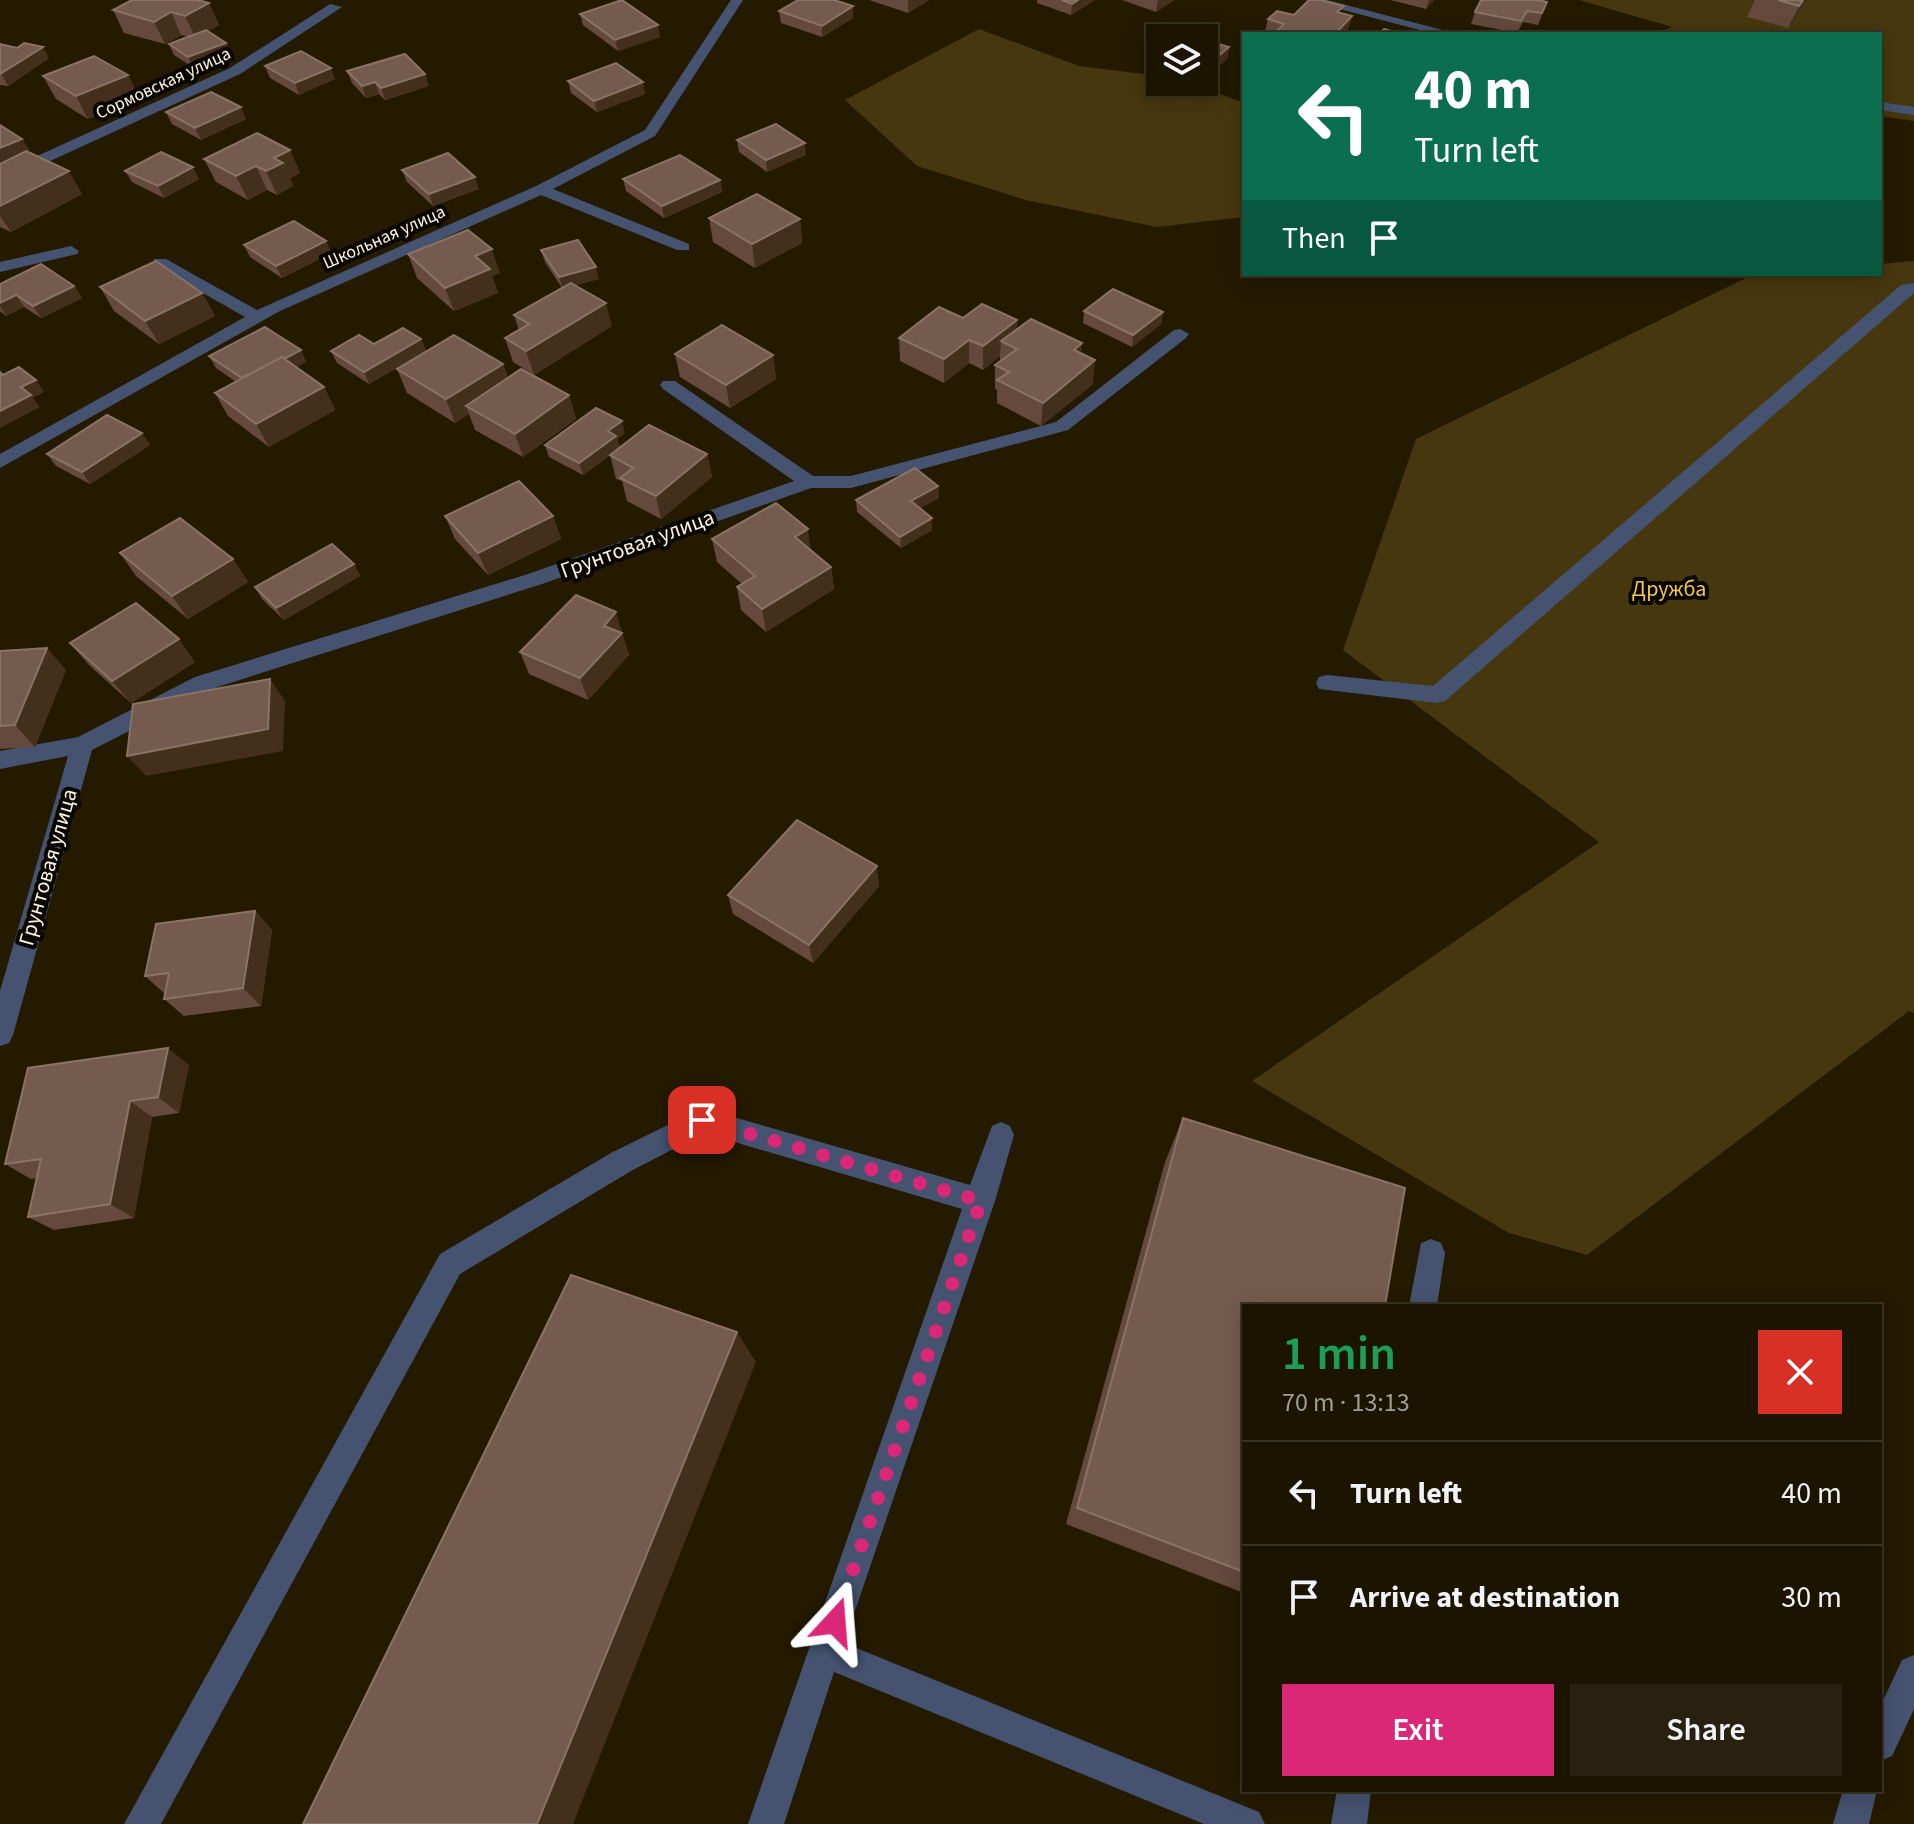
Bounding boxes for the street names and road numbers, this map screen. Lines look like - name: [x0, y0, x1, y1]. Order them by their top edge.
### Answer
- street label: Сормовская улица: [92, 41, 235, 126]
- street label: Школьная улица: [319, 199, 449, 276]
- street label: Грунтовая улица: [556, 501, 719, 587]
- street label: Грунтовая улица: [10, 785, 86, 949]

